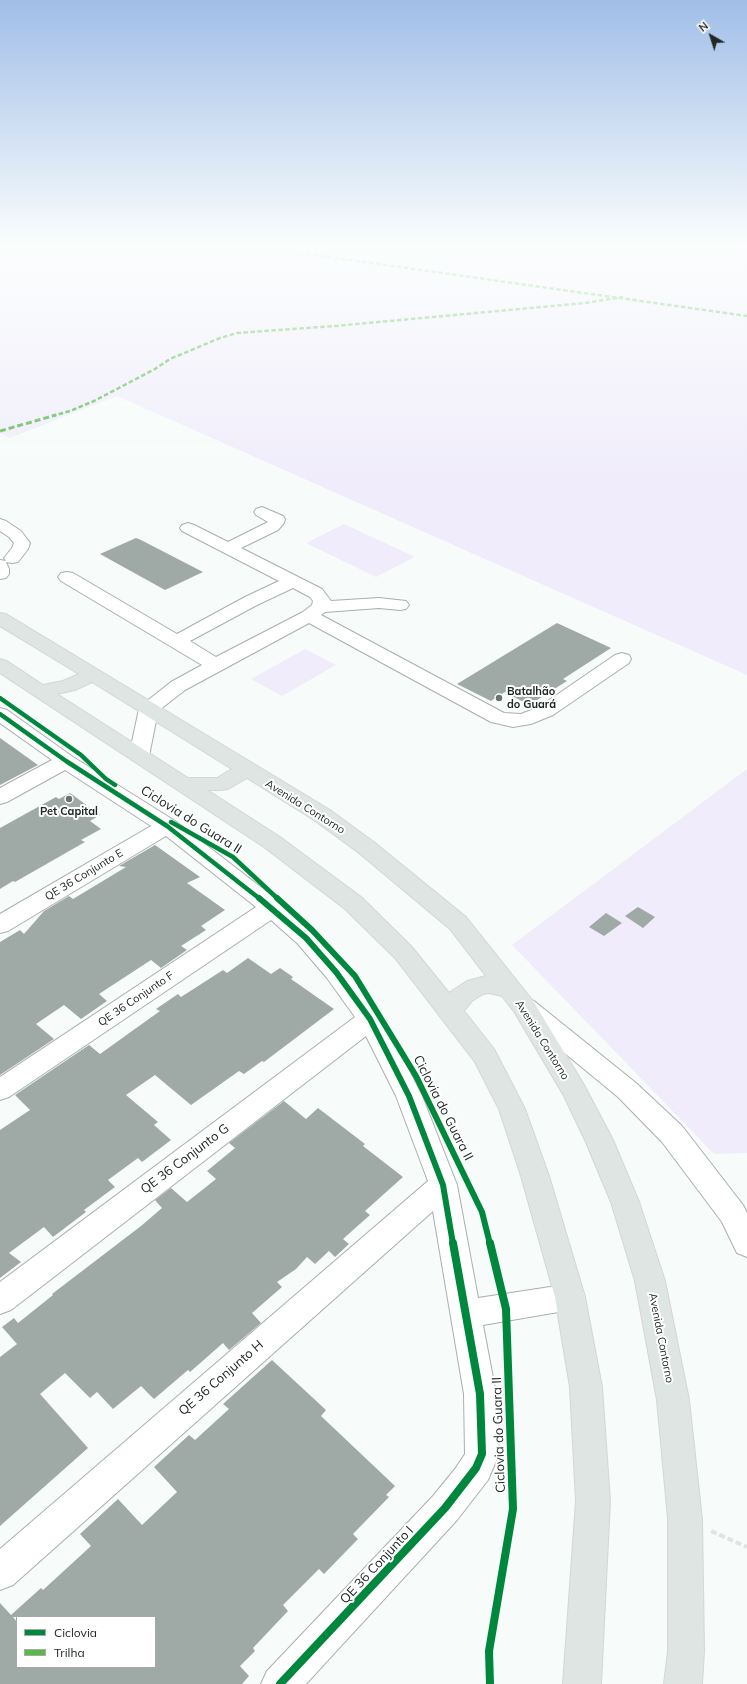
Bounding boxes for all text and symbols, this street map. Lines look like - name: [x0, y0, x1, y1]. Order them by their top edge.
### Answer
- north arrow: [691, 16, 731, 56]
- text: N: [696, 19, 711, 35]
- place label: Batalhão do Guará: [507, 685, 556, 711]
- marker: Batalhão do Guará: [494, 693, 504, 703]
- street label: Avenida Contorno: [263, 777, 347, 837]
- street label: Ciclovia do Guara II: [138, 783, 244, 857]
- marker: Pet Capital: [64, 794, 74, 804]
- place label: Pet Capital: [40, 805, 98, 819]
- street label: QE 36 Conjunto E: [43, 847, 125, 903]
- street label: QE 36 Conjunto F: [96, 969, 176, 1029]
- street label: Avenida Contorno: [512, 998, 572, 1082]
- street label: Ciclovia do Guara II: [410, 1053, 476, 1163]
- street label: QE 36 Conjunto G: [138, 1121, 232, 1197]
- street label: Avenida Contorno: [646, 1292, 676, 1384]
- street label: QE 36 Conjunto H: [175, 1337, 267, 1419]
- street label: Ciclovia do Guara II: [489, 1377, 509, 1493]
- street label: QE 36 Conjunto I: [337, 1523, 417, 1607]
- legend: [16, 1616, 156, 1668]
- text: Ciclovia: [54, 1625, 97, 1640]
- text: Trilha: [54, 1645, 85, 1660]

